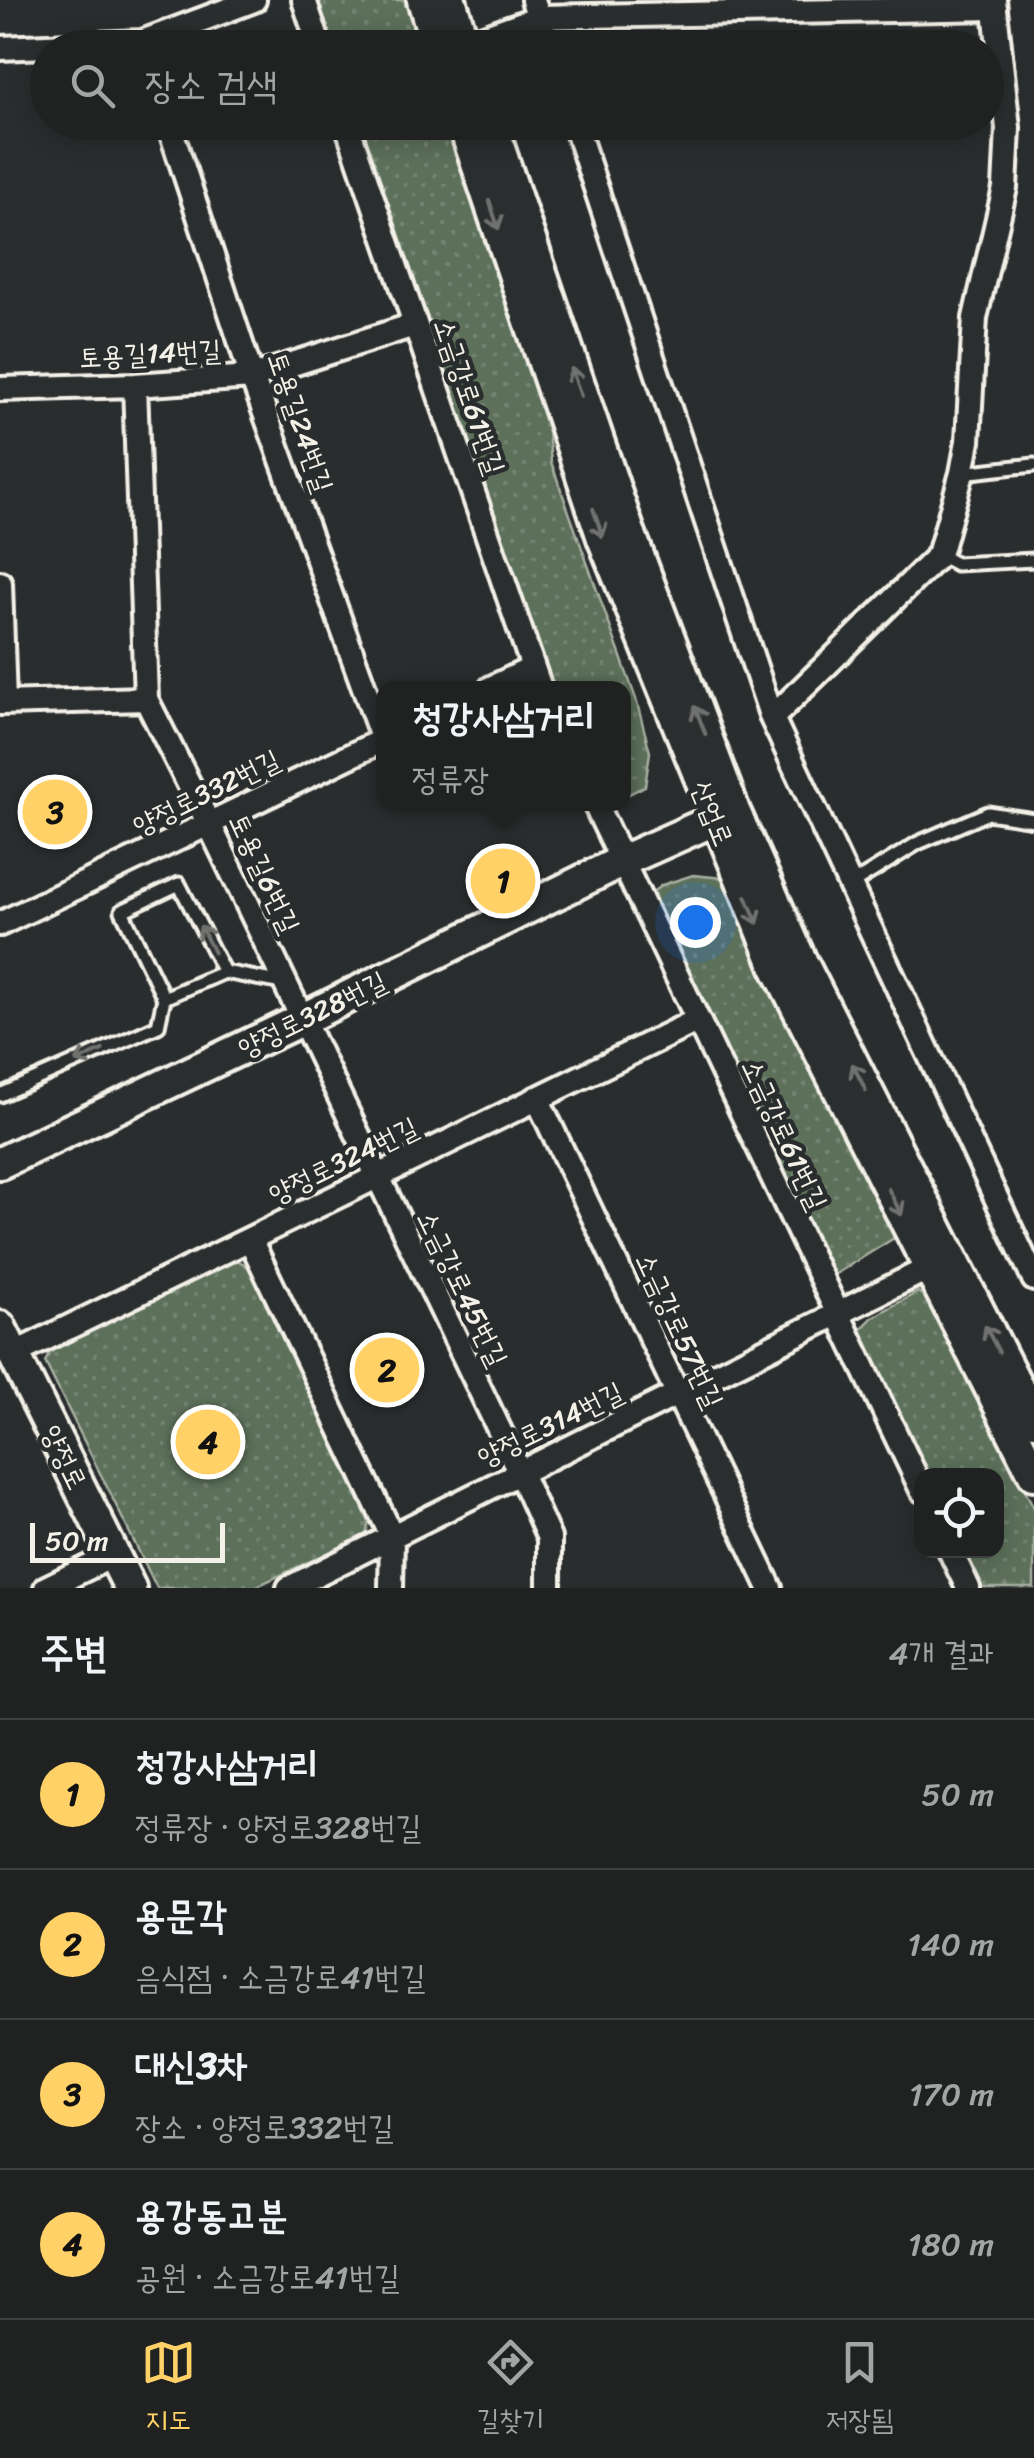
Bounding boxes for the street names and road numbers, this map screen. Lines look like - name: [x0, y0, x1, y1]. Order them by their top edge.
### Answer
- street label: 소금강로61번길: [420, 311, 519, 481]
- street label: 토용길14번길: [78, 325, 222, 382]
- street label: 토용길24번길: [254, 345, 348, 499]
- street label: 양정로332번길: [124, 735, 289, 849]
- street label: 산업로: [677, 773, 748, 854]
- street label: 토용길6번길: [215, 805, 314, 942]
- street label: 양정로328번길: [229, 957, 395, 1072]
- street label: 소금강로61번길: [728, 1050, 841, 1218]
- street label: 양정로324번길: [260, 1103, 427, 1218]
- street label: 소금강로45번길: [403, 1201, 522, 1375]
- street label: 소금강로57번길: [622, 1244, 737, 1417]
- street label: 양정로314번길: [469, 1368, 632, 1481]
- street label: 양정로: [28, 1416, 101, 1498]

